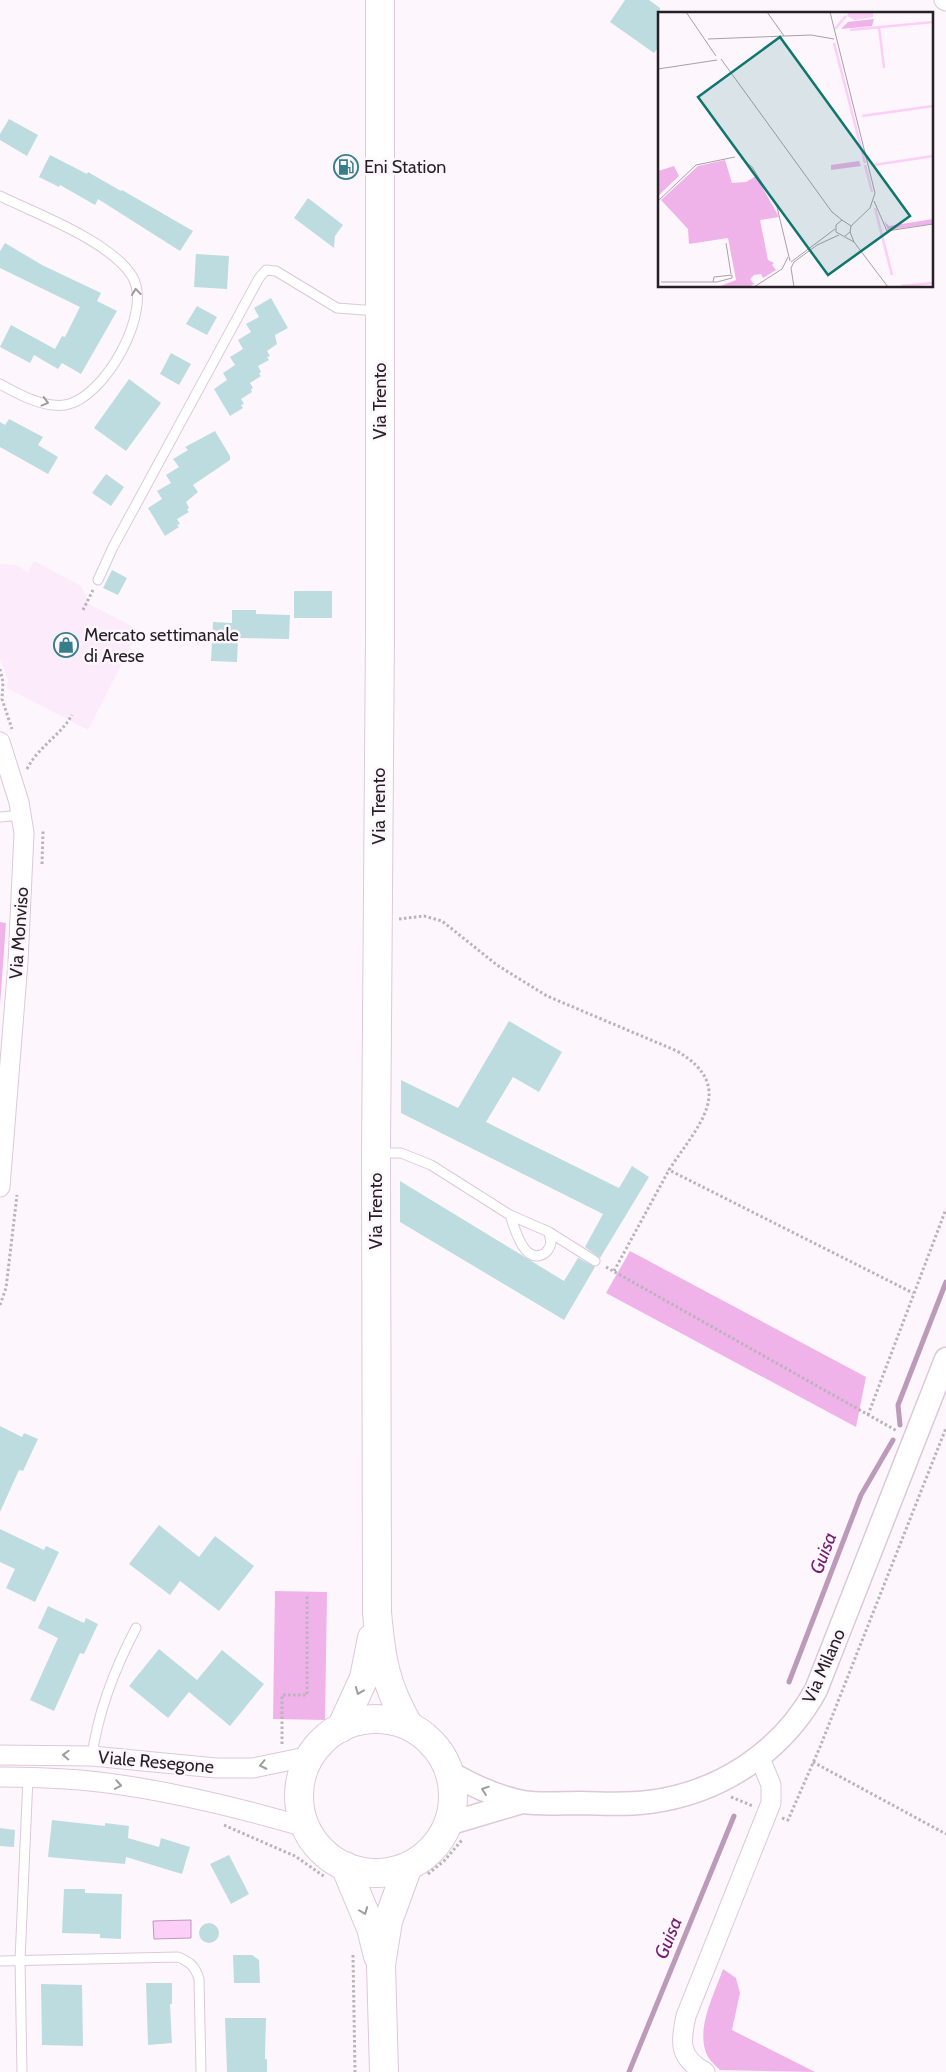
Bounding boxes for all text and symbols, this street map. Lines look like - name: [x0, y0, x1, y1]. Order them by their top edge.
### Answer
- inset map: [658, 12, 934, 288]
- fuel station icon: Eni Station: [333, 154, 359, 180]
- place label: Eni Station: [364, 156, 446, 178]
- one-way arrow: [131, 287, 142, 295]
- street label: Via Trento: [369, 363, 391, 439]
- one-way arrow: [41, 396, 50, 407]
- place label: Mercato settimanale di Arese: [84, 624, 239, 667]
- shop icon: Mercato settimanale di Arese: [53, 632, 79, 658]
- street label: Via Trento: [368, 768, 390, 844]
- street label: Via Monviso: [5, 886, 33, 980]
- street label: Via Trento: [365, 1173, 387, 1249]
- water label: Guisa: [805, 1529, 841, 1577]
- street label: Via Milano: [798, 1625, 850, 1707]
- one-way arrow: [355, 1686, 365, 1695]
- street label: Viale Resegone: [97, 1746, 215, 1778]
- one-way arrow: [62, 1750, 70, 1761]
- one-way arrow: [259, 1760, 268, 1770]
- one-way arrow: [114, 1780, 123, 1790]
- one-way arrow: [481, 1786, 490, 1796]
- one-way arrow: [358, 1906, 368, 1915]
- water label: Guisa: [649, 1914, 687, 1962]

